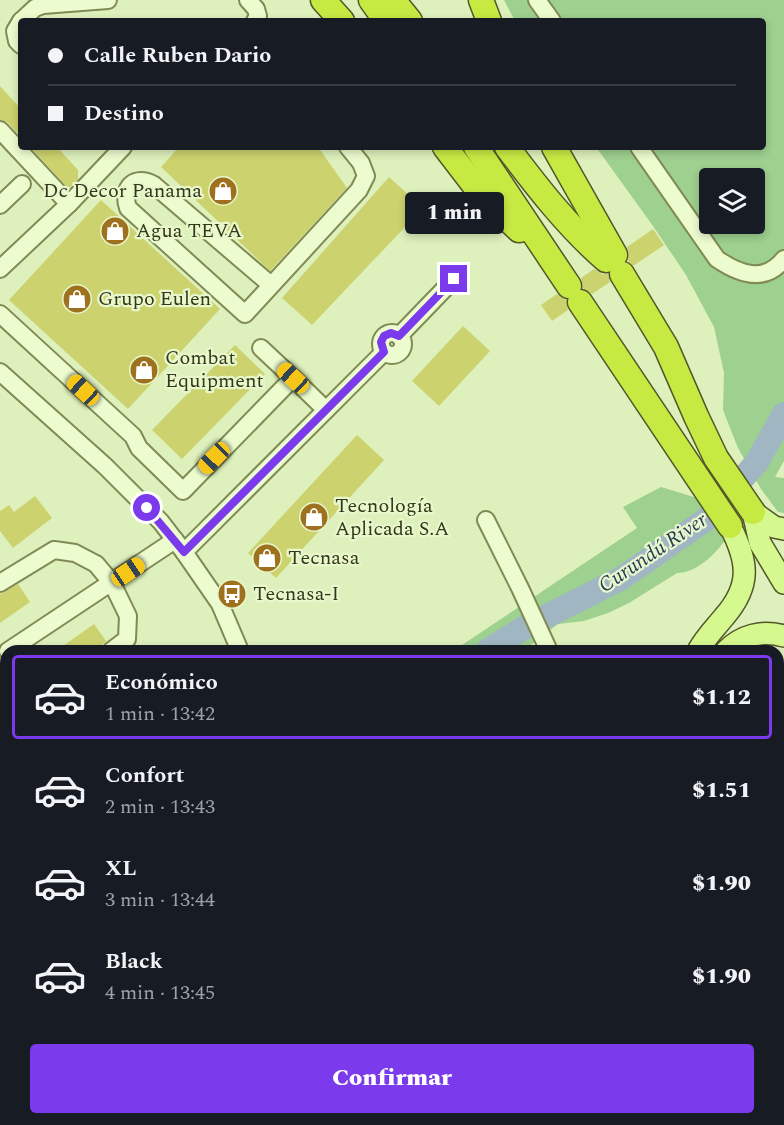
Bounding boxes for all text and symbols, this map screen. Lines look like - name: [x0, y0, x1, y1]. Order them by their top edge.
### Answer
- text: Calle Ruben Dario: [84, 39, 271, 72]
- text: Destino: [84, 97, 164, 130]
- map controls: [699, 168, 765, 234]
- button: layers: [699, 168, 765, 234]
- shop icon: Dc Decor Panama: [207, 175, 239, 207]
- place label: Dc Decor Panama: [43, 176, 202, 206]
- callout: 1 min: [404, 192, 504, 234]
- text: 1 min: [427, 198, 482, 228]
- shop icon: Agua TEVA: [99, 215, 131, 247]
- place label: Agua TEVA: [136, 216, 242, 246]
- route end: [440, 265, 467, 292]
- shop icon: Grupo Eulen: [61, 283, 93, 315]
- place label: Grupo Eulen: [98, 284, 211, 314]
- place label: Combat Equipment: [165, 343, 264, 396]
- shop icon: Combat Equipment: [128, 354, 160, 386]
- car: [274, 359, 312, 397]
- car: [64, 371, 102, 409]
- car: [195, 439, 233, 477]
- place label: Tecnología Aplicada S.A: [335, 491, 449, 544]
- route start: [133, 494, 160, 521]
- shop icon: Tecnología Aplicada S.A: [298, 501, 330, 533]
- water label: Curundú River: [592, 504, 715, 601]
- shop icon: Tecnasa: [251, 542, 283, 574]
- place label: Tecnasa: [288, 543, 360, 573]
- car: [108, 554, 148, 590]
- bus stop icon: Tecnasa-I: [216, 578, 248, 610]
- place label: Tecnasa-I: [253, 579, 339, 609]
- text: Económico: [105, 666, 218, 699]
- icon: car: [33, 670, 87, 724]
- text: $1.12: [692, 681, 751, 714]
- text: 1 min · 13:42: [105, 699, 215, 729]
- text: Confort: [105, 759, 184, 792]
- icon: car: [33, 763, 87, 817]
- text: $1.51: [692, 774, 751, 807]
- text: 2 min · 13:43: [105, 792, 215, 822]
- text: XL: [105, 852, 136, 885]
- icon: car: [33, 856, 87, 910]
- text: $1.90: [692, 867, 751, 900]
- text: 3 min · 13:44: [105, 885, 215, 915]
- text: Black: [105, 945, 163, 978]
- icon: car: [33, 949, 87, 1003]
- text: $1.90: [692, 960, 751, 993]
- text: 4 min · 13:45: [105, 978, 215, 1008]
- button: Confirmar: [30, 1044, 754, 1113]

